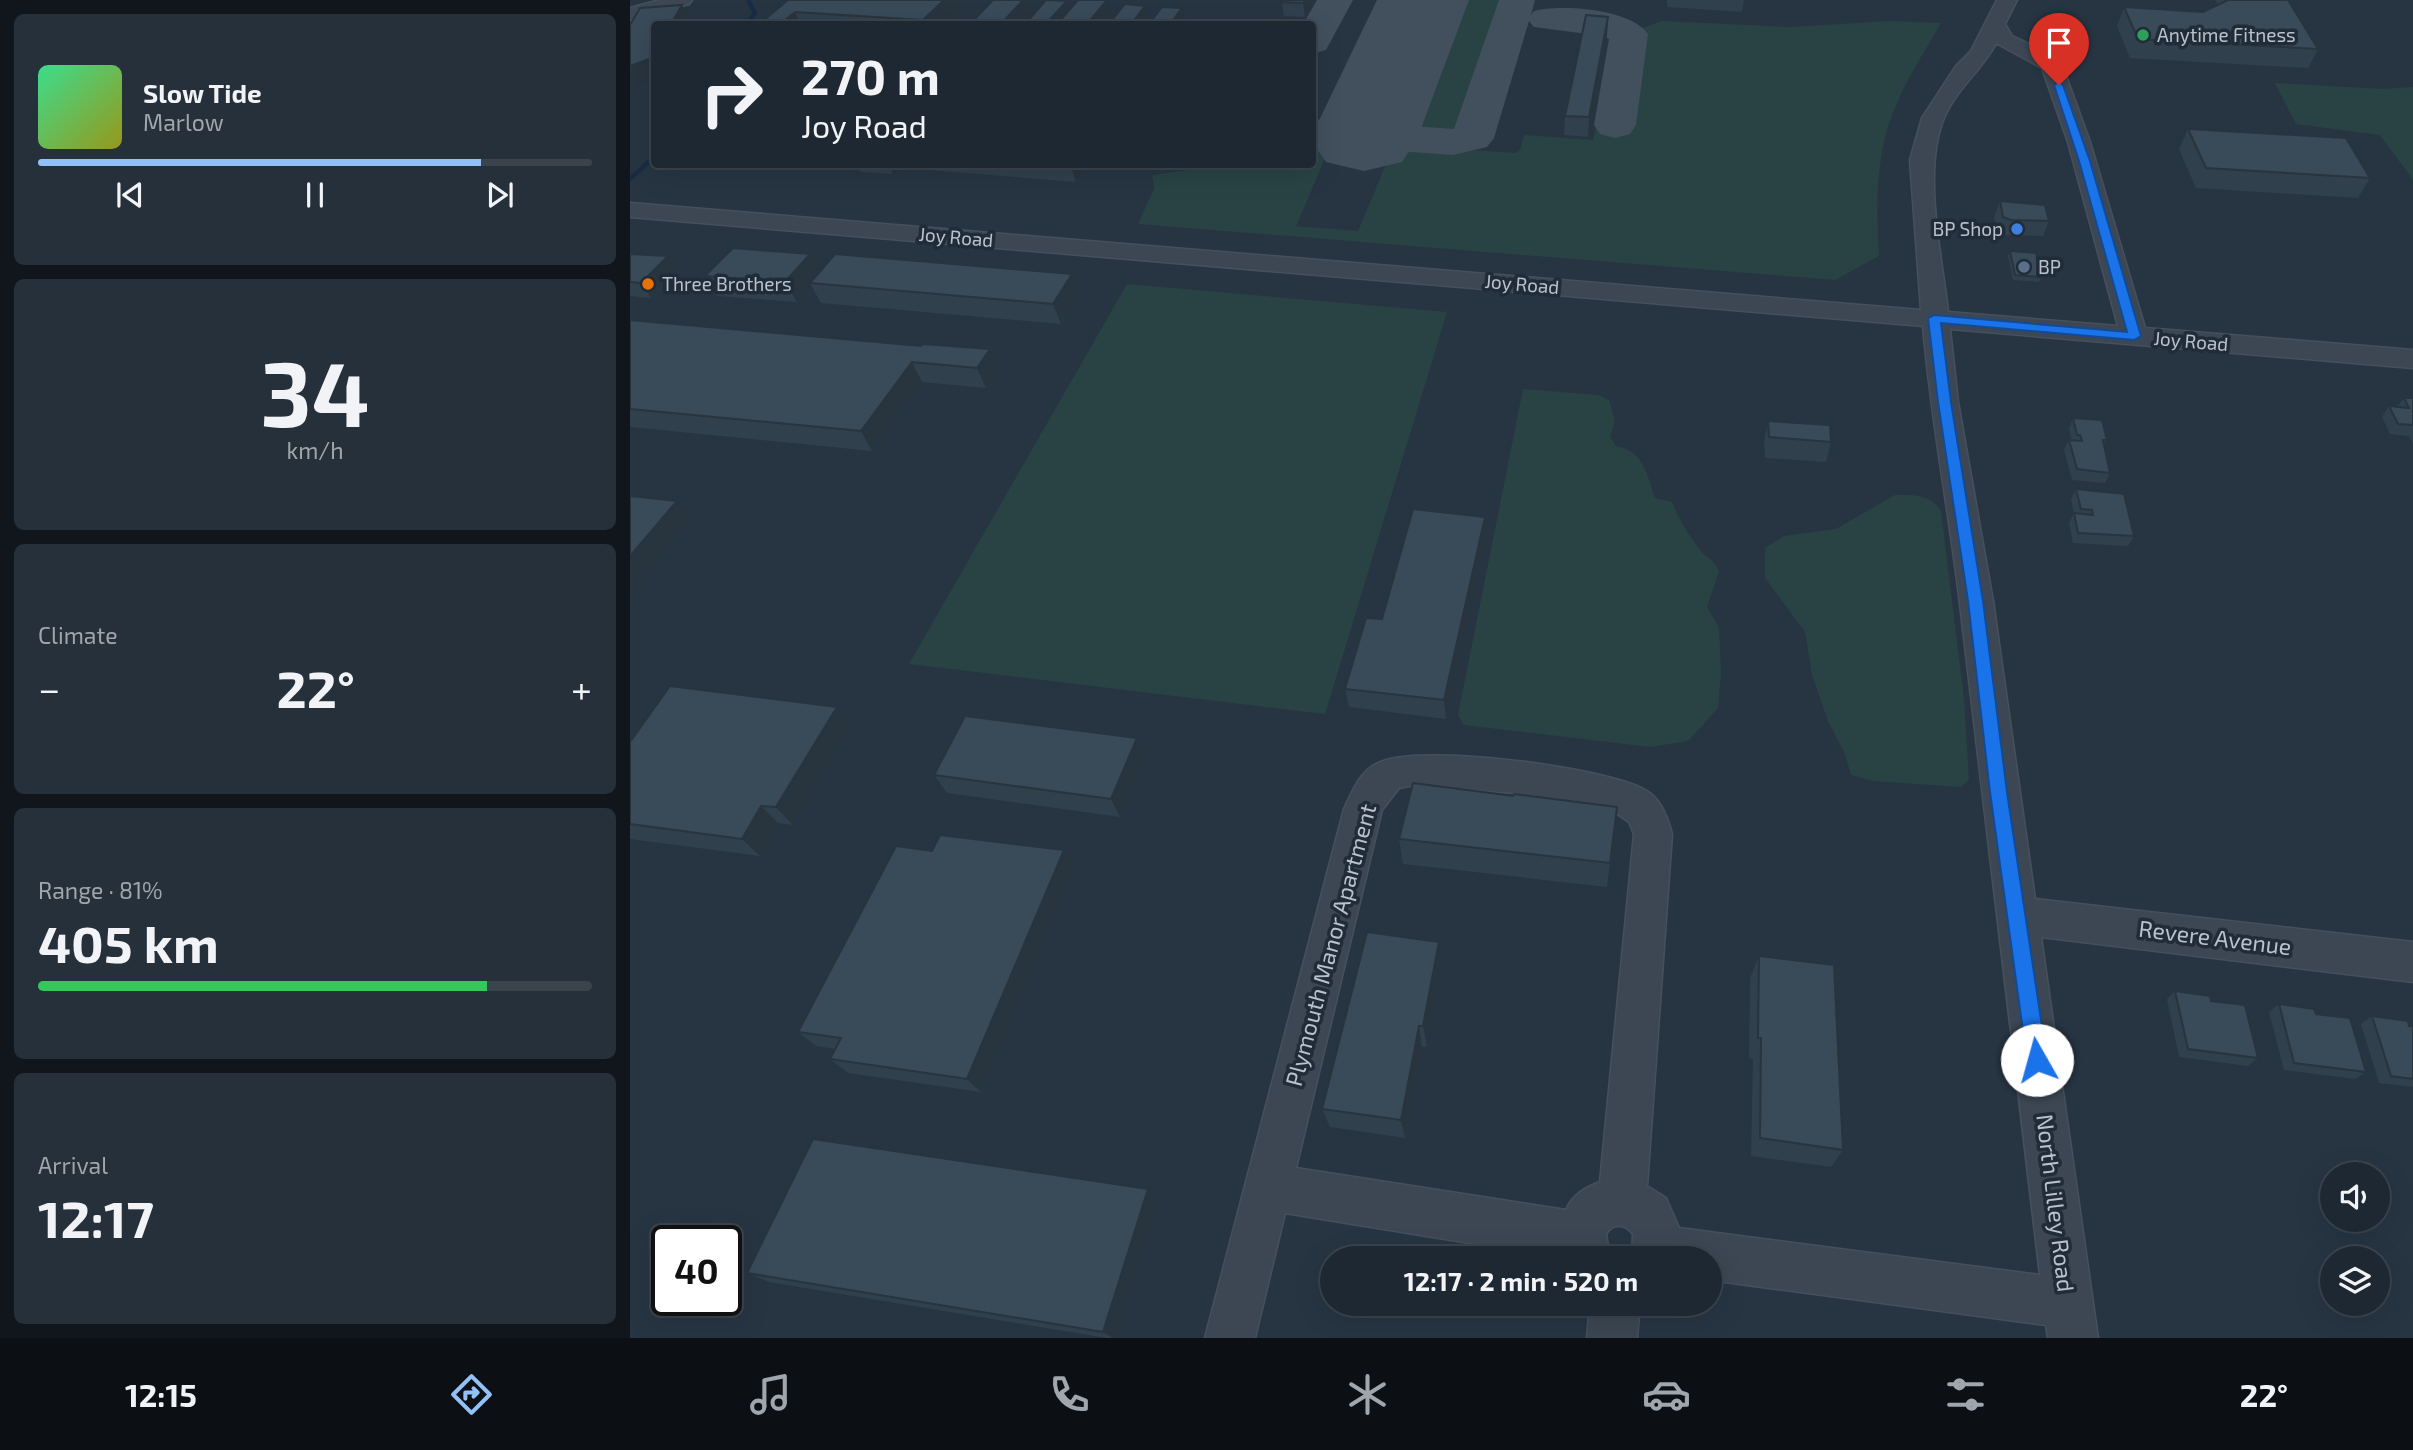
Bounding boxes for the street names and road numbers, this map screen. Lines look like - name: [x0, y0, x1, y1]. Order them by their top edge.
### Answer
- street label: Joy Road: [918, 222, 994, 251]
- street label: Joy Road: [1484, 269, 1560, 298]
- street label: Joy Road: [2153, 326, 2229, 355]
- street label: Plymouth Manor Apartment: [1279, 800, 1381, 1089]
- street label: Revere Avenue: [2137, 914, 2293, 960]
- street label: North Lilley Road: [2031, 1112, 2081, 1293]

